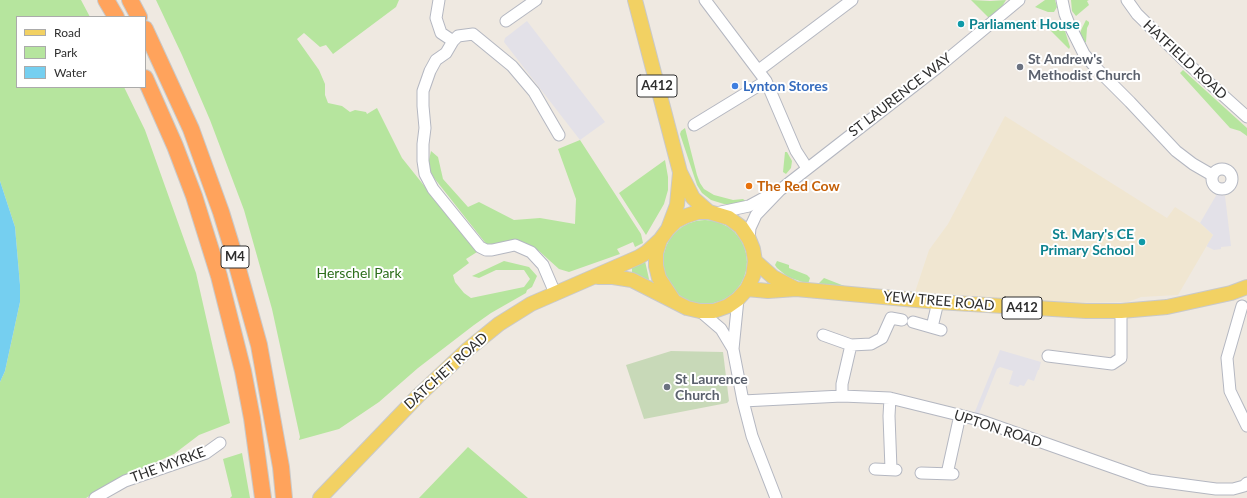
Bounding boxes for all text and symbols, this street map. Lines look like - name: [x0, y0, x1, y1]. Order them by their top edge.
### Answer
- legend: [16, 16, 146, 88]
- place label: Parliament House: [969, 16, 1080, 32]
- street label: HATFIELD ROAD: [1140, 17, 1230, 103]
- marker: Parliament House: [956, 19, 966, 29]
- text: Road: [54, 25, 81, 40]
- text: Park: [54, 45, 77, 60]
- street label: ST LAURENCE WAY: [845, 50, 955, 140]
- place label: St Andrew's Methodist Church: [1028, 51, 1141, 84]
- marker: St Andrew's Methodist Church: [1015, 62, 1025, 72]
- text: Water: [54, 65, 87, 80]
- road number: A412: [637, 75, 677, 97]
- place label: Lynton Stores: [743, 78, 828, 94]
- marker: Lynton Stores: [730, 81, 740, 91]
- place label: The Red Cow: [757, 178, 840, 194]
- marker: The Red Cow: [744, 181, 754, 191]
- place label: St. Mary's CE Primary School: [1040, 226, 1134, 258]
- marker: St. Mary's CE Primary School: [1137, 237, 1147, 247]
- road number: M4: [221, 246, 249, 268]
- park label: Herschel Park: [316, 265, 402, 281]
- street label: YEW TREE ROAD: [883, 288, 995, 314]
- road number: A412: [1002, 297, 1042, 319]
- street label: DATCHET ROAD: [401, 329, 491, 413]
- place label: St Laurence Church: [675, 371, 748, 404]
- marker: St Laurence Church: [662, 382, 672, 392]
- street label: UPTON ROAD: [952, 407, 1044, 451]
- street label: THE MYRKE: [128, 444, 208, 486]

